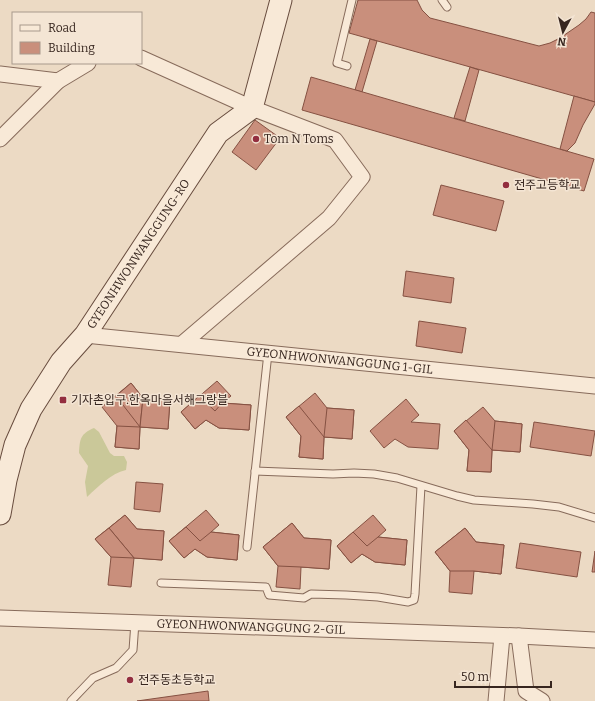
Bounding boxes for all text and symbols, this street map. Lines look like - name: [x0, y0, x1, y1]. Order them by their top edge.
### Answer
- legend: [12, 12, 142, 64]
- north arrow: [543, 12, 583, 52]
- text: Road: [48, 21, 76, 35]
- text: N: [556, 34, 567, 48]
- text: Building: [48, 41, 95, 55]
- place label: Tom N Toms: [264, 132, 334, 146]
- marker: Tom N Toms: [251, 134, 261, 144]
- street label: GYEONHWONWANGGUNG-RO: [84, 176, 193, 332]
- place label: 전주고등학교: [514, 178, 580, 192]
- marker: 전주고등학교: [501, 180, 511, 190]
- street label: GYEONHWONWANGGUNG 1-GIL: [246, 344, 434, 377]
- place label: 기자촌입구.한옥마을서해그랑블: [71, 393, 228, 407]
- marker: 기자촌입구.한옥마을서해그랑블: [58, 395, 68, 405]
- street label: GYEONHWONWANGGUNG 2-GIL: [156, 616, 346, 637]
- scale bar: [455, 663, 551, 689]
- text: 50 m: [461, 670, 490, 684]
- place label: 전주동초등학교: [138, 673, 215, 687]
- marker: 전주동초등학교: [125, 675, 135, 685]

